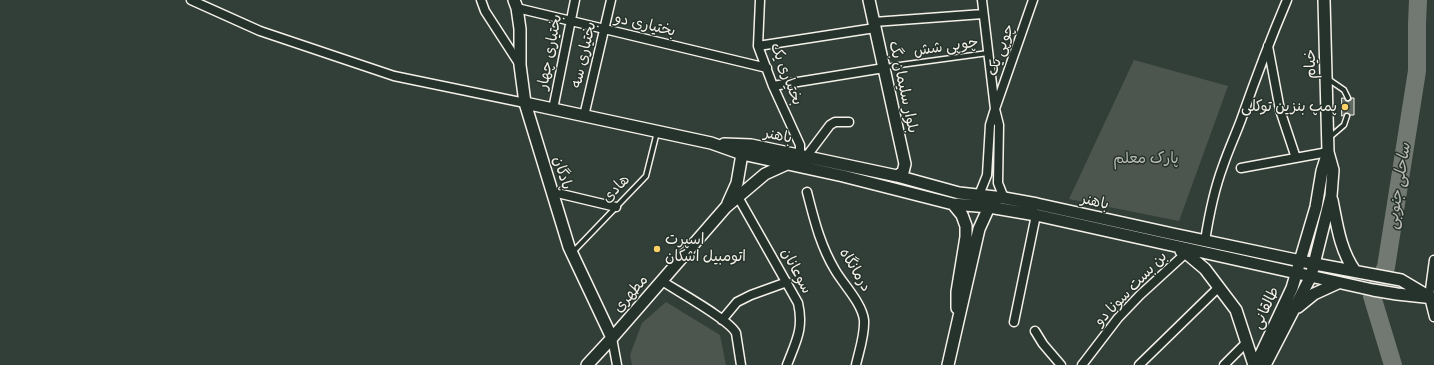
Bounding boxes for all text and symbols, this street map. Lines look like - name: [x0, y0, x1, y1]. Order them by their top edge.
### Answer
- street label: بختیاری دو: [613, 9, 677, 41]
- street label: بختیاری چهار: [534, 13, 566, 91]
- street label: بختیاری سه: [568, 20, 600, 90]
- street label: چوپی یک: [983, 22, 1019, 78]
- street label: چوپی شش: [912, 34, 980, 60]
- street label: بلوار سلیمان بگ: [884, 39, 922, 135]
- street label: بختیاری یک: [766, 40, 806, 108]
- street label: خیام: [1302, 49, 1320, 79]
- place label: پمپ بنزین توکلی: [1241, 98, 1337, 116]
- marker: پمپ بنزین توکلی: [1340, 102, 1350, 112]
- street label: باهنر: [762, 124, 794, 148]
- water label: ساحلی جنوبی: [1383, 142, 1415, 230]
- park label: پارک معلم: [1113, 150, 1179, 168]
- street label: پادگان: [548, 154, 576, 192]
- street label: هادی: [598, 171, 634, 207]
- street label: باهنر: [1079, 190, 1111, 214]
- place label: اسپرت اتومبیل اشکان: [665, 231, 746, 266]
- marker: اسپرت اتومبیل اشکان: [652, 244, 662, 254]
- street label: سوعانان: [777, 245, 815, 297]
- street label: درمانگاه: [835, 245, 875, 295]
- street label: بن بست سونا دو: [1091, 248, 1171, 330]
- street label: مطهری: [610, 271, 652, 317]
- street label: طالقانی: [1248, 284, 1284, 332]

